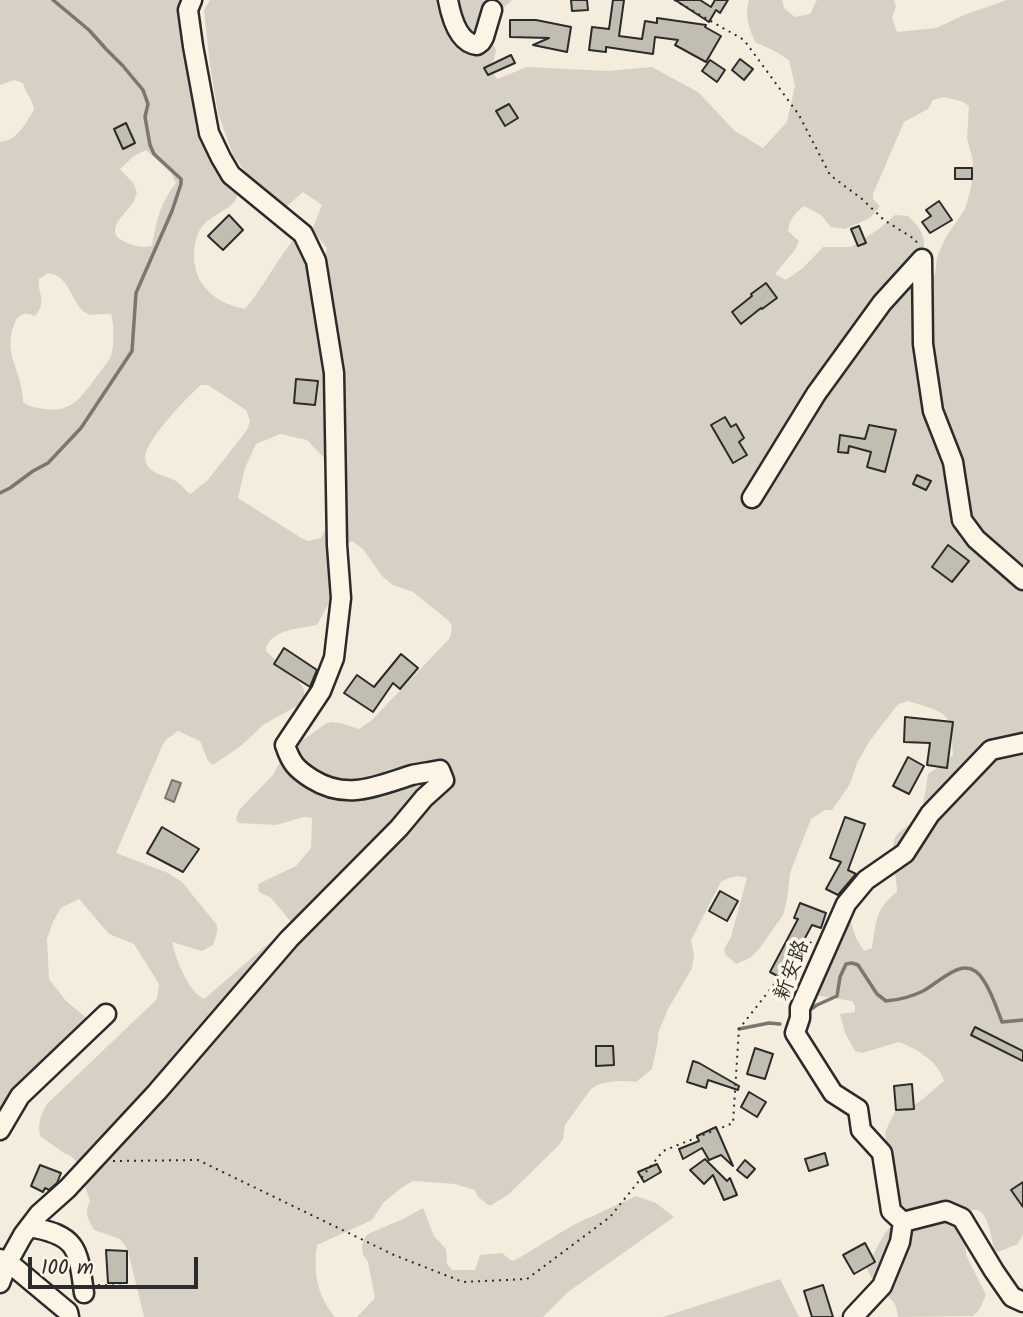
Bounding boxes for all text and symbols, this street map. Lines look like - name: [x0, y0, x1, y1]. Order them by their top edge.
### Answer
- street label: 新安路: [771, 937, 817, 1005]
- scale bar: [32, 1244, 201, 1288]
- text: 100 m: [41, 1252, 94, 1285]

